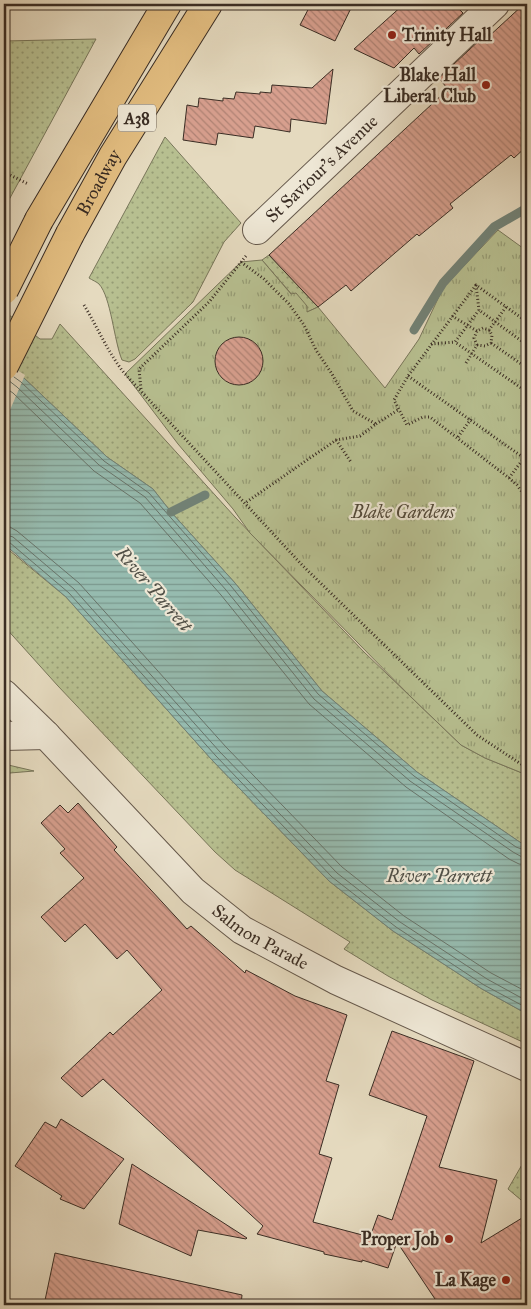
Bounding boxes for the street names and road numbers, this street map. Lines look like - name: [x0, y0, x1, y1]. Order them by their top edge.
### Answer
- road number: A38: [118, 105, 156, 132]
- street label: St Saviour's Avenue: [261, 110, 382, 227]
- street label: Broadway: [72, 145, 126, 219]
- street label: Salmon Parade: [208, 899, 312, 974]

